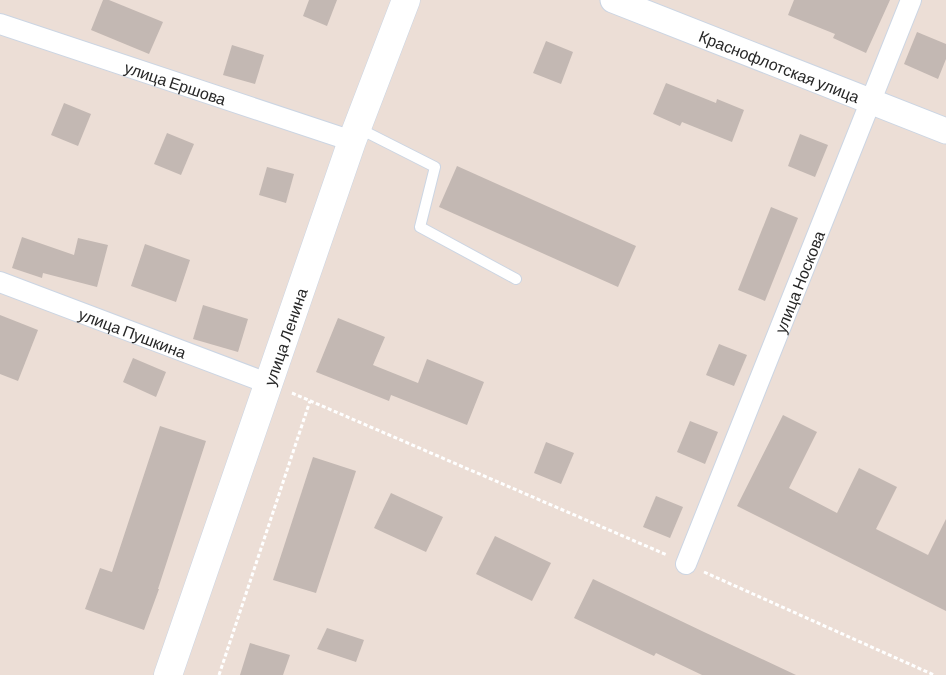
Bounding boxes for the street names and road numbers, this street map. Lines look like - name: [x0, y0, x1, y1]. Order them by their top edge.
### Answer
- street label: Краснофлотская улица: [696, 25, 863, 106]
- street label: улица Ершова: [122, 57, 229, 108]
- street label: улица Носкова: [770, 227, 828, 336]
- street label: улица Ленина: [259, 285, 310, 388]
- street label: улица Пушкина: [76, 303, 189, 361]

